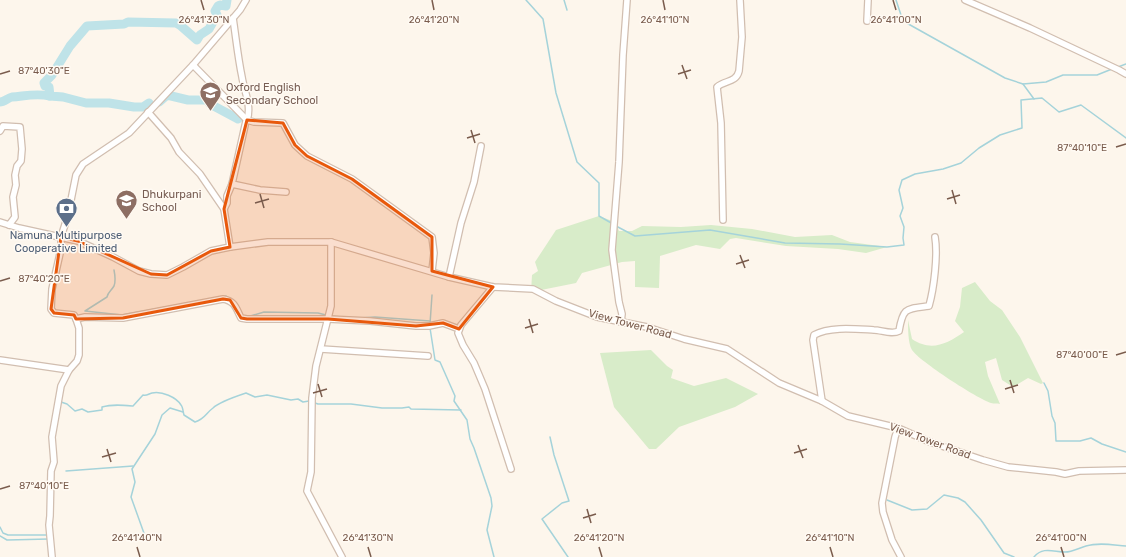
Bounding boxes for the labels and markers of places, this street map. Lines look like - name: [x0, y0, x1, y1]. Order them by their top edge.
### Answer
- school or university icon: Oxford English Secondary School: [198, 80, 224, 113]
- place label: Oxford English Secondary School: [226, 81, 318, 107]
- school or university icon: Dhukurpani School: [113, 187, 139, 220]
- place label: Dhukurpani School: [142, 188, 201, 214]
- bank icon: Namuna Multipurpose Cooperative Limited: [53, 196, 79, 229]
- place label: Namuna Multipurpose Cooperative Limited: [10, 229, 122, 255]

